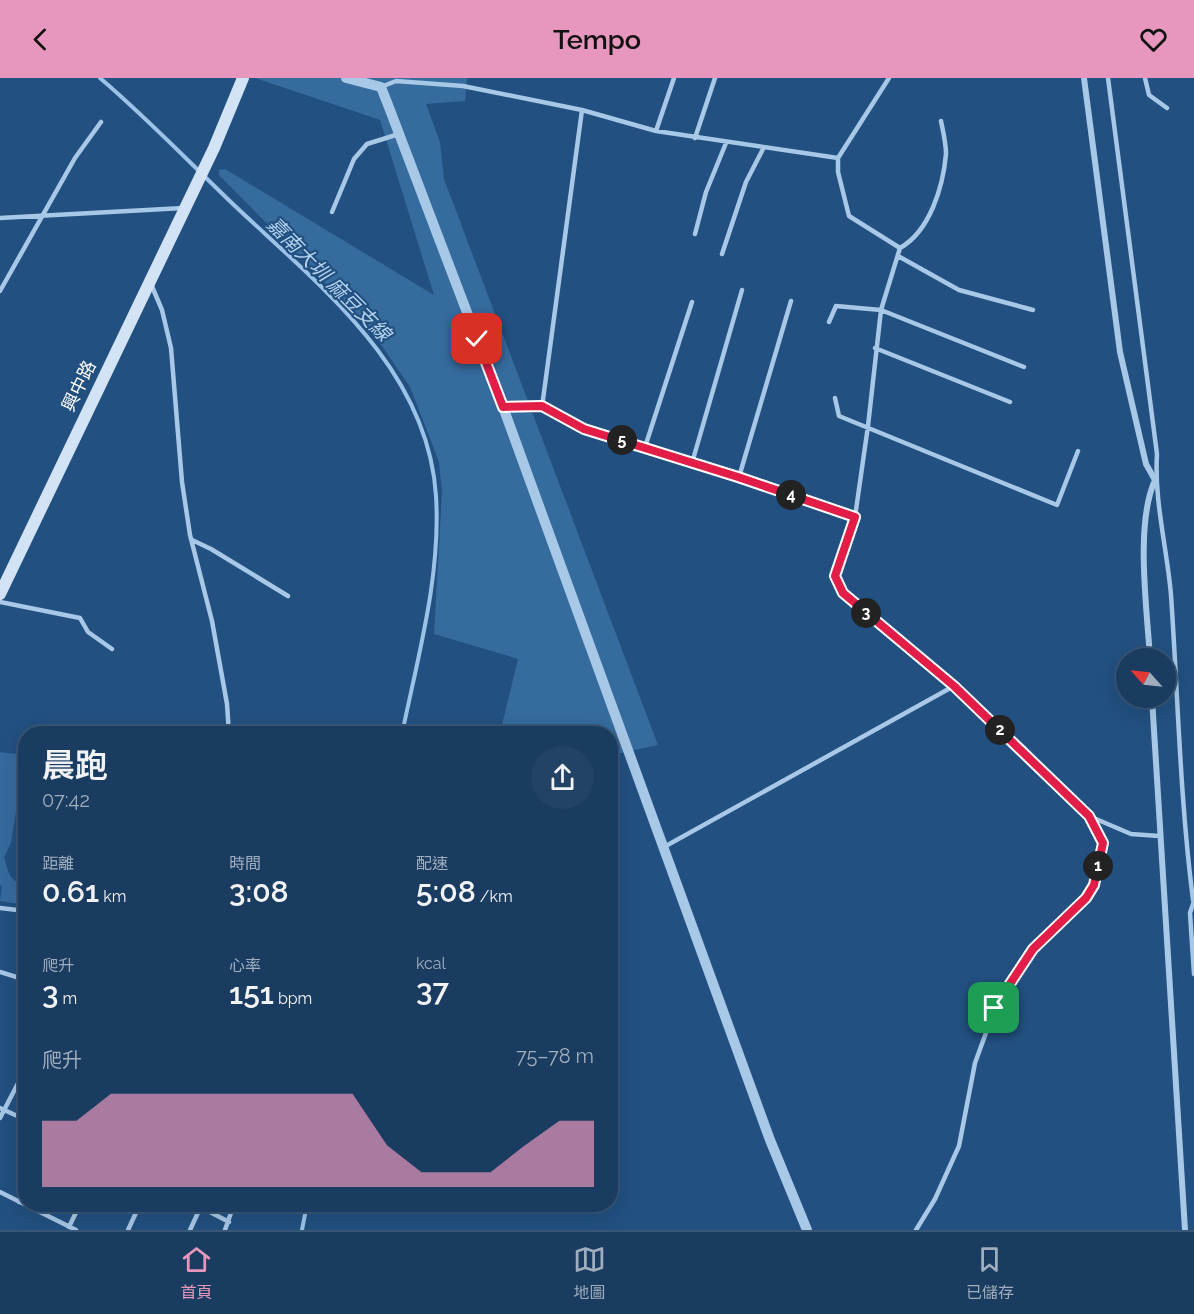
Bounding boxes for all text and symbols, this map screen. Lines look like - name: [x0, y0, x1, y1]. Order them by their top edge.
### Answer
- icon: back: [24, 23, 57, 56]
- icon: heart: [1137, 23, 1170, 56]
- text: Tempo: [553, 24, 641, 55]
- water label: 嘉南大圳 麻豆支線: [262, 212, 397, 347]
- pin: [451, 313, 502, 364]
- icon: check: [460, 322, 493, 355]
- street label: 興中路: [57, 357, 100, 415]
- pin: 5: [607, 425, 637, 455]
- text: 5: [618, 430, 626, 449]
- pin: 4: [776, 480, 806, 510]
- text: 4: [786, 485, 796, 504]
- pin: 3: [851, 598, 881, 628]
- text: 3: [862, 603, 870, 622]
- north arrow: [1116, 648, 1176, 708]
- map controls: [1116, 648, 1176, 708]
- pin: 2: [985, 715, 1015, 745]
- text: 2: [995, 720, 1005, 739]
- text: 晨跑: [42, 746, 108, 785]
- button: share: [531, 746, 594, 809]
- text: 07:42: [42, 788, 90, 812]
- pin: 1: [1083, 851, 1113, 881]
- text: 距離: [42, 854, 74, 873]
- text: 時間: [229, 854, 261, 873]
- text: 配速: [416, 854, 448, 873]
- text: 1: [1094, 856, 1102, 875]
- text: 0.61: [42, 874, 99, 909]
- text: 3:08: [229, 874, 289, 909]
- text: 5:08: [416, 874, 476, 909]
- text: km: [99, 887, 126, 906]
- text: /km: [476, 887, 513, 906]
- text: kcal: [416, 954, 446, 973]
- text: 爬升: [42, 956, 74, 975]
- text: 心率: [229, 956, 261, 975]
- text: 37: [416, 973, 449, 1008]
- text: 3: [42, 976, 58, 1011]
- text: 151: [229, 976, 274, 1011]
- pin: [968, 982, 1019, 1033]
- text: m: [58, 989, 77, 1008]
- text: bpm: [274, 989, 312, 1008]
- icon: arrive: [977, 991, 1010, 1024]
- text: 75–78 m: [516, 1044, 594, 1068]
- text: 爬升: [42, 1048, 82, 1072]
- tab: 首頁: [180, 1243, 213, 1303]
- tab: 地圖: [573, 1243, 606, 1303]
- tab: 已儲存: [966, 1243, 1014, 1303]

